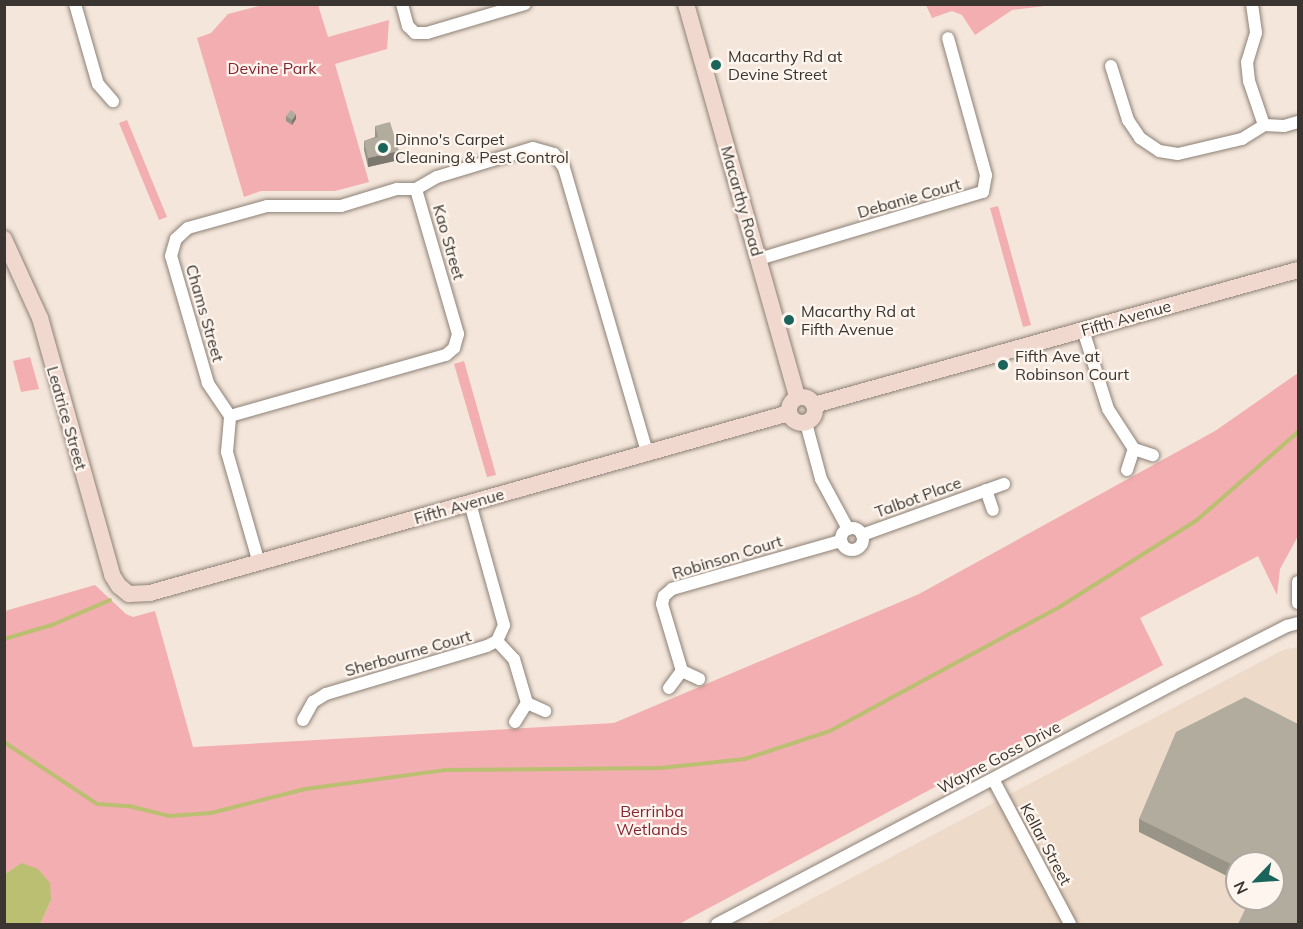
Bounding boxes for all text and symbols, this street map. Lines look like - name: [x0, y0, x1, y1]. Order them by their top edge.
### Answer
- place label: Macarthy Rd at Devine Street: [728, 46, 842, 84]
- park label: Devine Park: [228, 58, 316, 78]
- marker: Macarthy Rd at Devine Street: [709, 58, 723, 72]
- place label: Dinno's Carpet Cleaning & Pest Control: [395, 129, 569, 167]
- marker: Dinno's Carpet Cleaning & Pest Control: [376, 141, 390, 155]
- street label: Macarthy Road: [717, 144, 767, 258]
- street label: Debanie Court: [855, 174, 963, 222]
- street label: Kao Street: [429, 202, 469, 282]
- street label: Chams Street: [182, 262, 228, 364]
- street label: Fifth Avenue: [1079, 296, 1173, 340]
- place label: Macarthy Rd at Fifth Avenue: [801, 301, 915, 339]
- marker: Macarthy Rd at Fifth Avenue: [782, 313, 796, 327]
- place label: Fifth Ave at Robinson Court: [1015, 346, 1129, 384]
- marker: Fifth Ave at Robinson Court: [996, 358, 1010, 372]
- street label: Leatrice Street: [43, 364, 91, 472]
- street label: Talbot Place: [872, 472, 964, 522]
- street label: Fifth Avenue: [412, 484, 506, 528]
- street label: Robinson Court: [670, 531, 784, 583]
- street label: Sherbourne Court: [343, 626, 473, 680]
- street label: Wayne Goss Drive: [934, 716, 1064, 798]
- street label: Kellar Street: [1016, 800, 1076, 888]
- park label: Berrinba Wetlands: [616, 801, 688, 839]
- north arrow: [1225, 851, 1285, 911]
- text: N: [1229, 878, 1252, 897]

